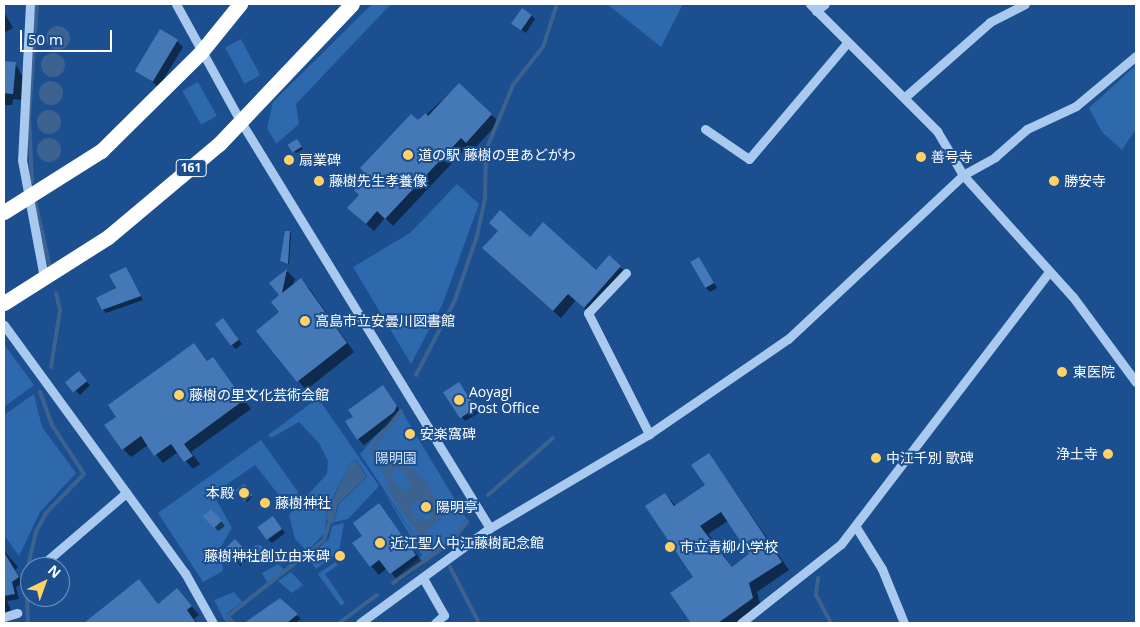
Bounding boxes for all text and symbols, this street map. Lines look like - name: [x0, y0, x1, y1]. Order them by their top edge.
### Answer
- scale bar: [22, 20, 115, 52]
- text: 50 m: [28, 29, 63, 49]
- place label: 道の駅 藤樹の里あどがわ: [418, 147, 576, 163]
- marker: 道の駅 藤樹の里あどがわ: [402, 149, 414, 161]
- place label: 善号寺: [931, 149, 973, 165]
- marker: 善号寺: [915, 151, 927, 163]
- place label: 扇業碑: [299, 152, 341, 168]
- marker: 扇業碑: [283, 154, 295, 166]
- road number: 161: [175, 158, 207, 178]
- place label: 藤樹先生孝養像: [329, 173, 427, 189]
- place label: 勝安寺: [1064, 173, 1106, 189]
- marker: 藤樹先生孝養像: [313, 175, 325, 187]
- marker: 勝安寺: [1048, 175, 1060, 187]
- place label: 高島市立安曇川図書館: [315, 313, 455, 329]
- marker: 高島市立安曇川図書館: [299, 315, 311, 327]
- place label: 東医院: [1073, 364, 1115, 380]
- marker: 東医院: [1055, 365, 1069, 379]
- place label: Aoyagi Post Office: [469, 384, 540, 417]
- place label: 藤樹の里文化芸術会館: [189, 387, 329, 403]
- marker: 藤樹の里文化芸術会館: [173, 389, 185, 401]
- marker: Aoyagi Post Office: [453, 394, 465, 406]
- place label: 安楽窩碑: [420, 426, 476, 442]
- marker: 安楽窩碑: [404, 428, 416, 440]
- place label: 浄土寺: [1056, 446, 1098, 462]
- marker: 浄土寺: [1102, 448, 1114, 460]
- park label: 陽明園: [375, 450, 417, 466]
- place label: 中江千別 歌碑: [886, 450, 974, 466]
- marker: 中江千別 歌碑: [870, 452, 882, 464]
- place label: 本殿: [206, 485, 234, 501]
- marker: 本殿: [238, 487, 250, 499]
- place label: 藤樹神社: [275, 495, 331, 511]
- marker: 藤樹神社: [259, 497, 271, 509]
- place label: 陽明亭: [436, 499, 478, 515]
- marker: 陽明亭: [420, 501, 432, 513]
- place label: 近江聖人中江藤樹記念館: [390, 535, 544, 551]
- marker: 近江聖人中江藤樹記念館: [374, 537, 386, 549]
- place label: 市立青柳小学校: [680, 539, 778, 555]
- marker: 市立青柳小学校: [664, 541, 676, 553]
- place label: 藤樹神社創立由来碑: [204, 548, 330, 564]
- marker: 藤樹神社創立由来碑: [334, 550, 346, 562]
- north arrow: [20, 557, 70, 607]
- text: N: [44, 560, 65, 582]

